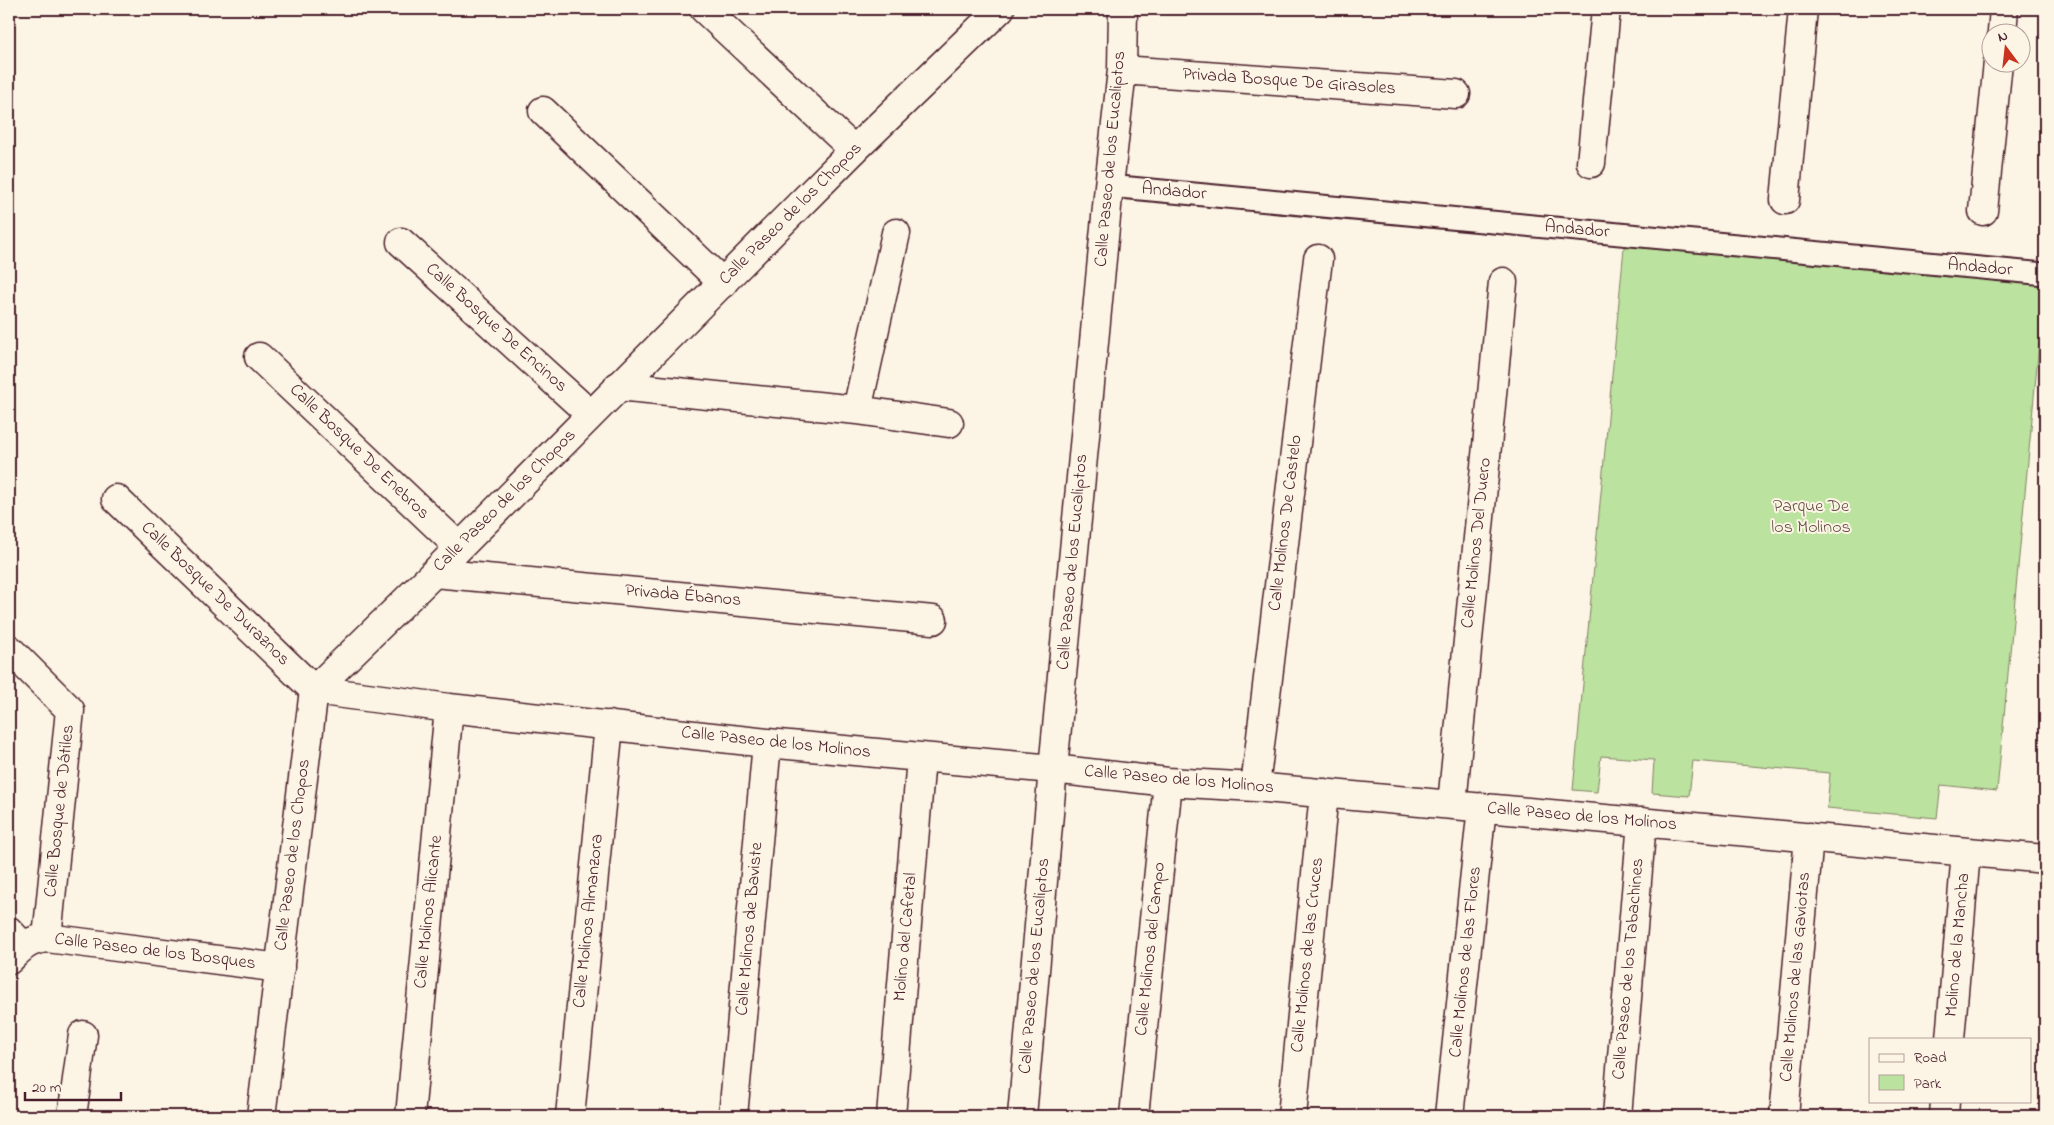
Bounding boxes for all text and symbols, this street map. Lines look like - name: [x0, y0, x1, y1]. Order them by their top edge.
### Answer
- north arrow: [1982, 22, 2032, 72]
- text: N: [1996, 26, 2010, 48]
- street label: Calle Paseo de los Eucaliptos: [1089, 50, 1133, 268]
- street label: Privada Bosque De Girasoles: [1181, 62, 1397, 102]
- street label: Calle Paseo de los Chopos: [713, 136, 869, 292]
- street label: Andador: [1141, 176, 1208, 208]
- street label: Andador: [1544, 214, 1611, 246]
- street label: Andador: [1947, 252, 2014, 284]
- street label: Calle Bosque De Encinos: [419, 257, 573, 399]
- street label: Calle Bosque De Enebros: [283, 378, 435, 526]
- street label: Calle Paseo de los Chopos: [427, 423, 583, 579]
- street label: Calle Molinos De Castelo: [1262, 433, 1310, 613]
- street label: Calle Paseo de los Eucaliptos: [1051, 453, 1095, 671]
- street label: Calle Molinos Del Duero: [1455, 456, 1499, 630]
- park label: Parque De los Molinos: [1771, 494, 1851, 541]
- street label: Calle Bosque De Duraznos: [135, 516, 295, 672]
- street label: Privada Ébanos: [624, 578, 742, 614]
- street label: Calle Paseo de los Molinos: [680, 720, 872, 766]
- street label: Calle Bosque de Dátiles: [38, 723, 82, 899]
- street label: Calle Paseo de los Chopos: [268, 758, 318, 952]
- street label: Calle Paseo de los Molinos: [1083, 759, 1275, 801]
- street label: Calle Paseo de los Molinos: [1486, 796, 1678, 838]
- street label: Calle Molinos Alicante: [408, 833, 450, 990]
- street label: Calle Molinos Almanzora: [567, 833, 611, 1009]
- street label: Calle Molinos de Baviste: [729, 840, 771, 1017]
- street label: Calle Molinos de las Cruces: [1285, 856, 1331, 1054]
- street label: Calle Paseo de los Eucaliptos: [1013, 857, 1057, 1075]
- street label: Calle Paseo de los Tabachines: [1606, 857, 1652, 1081]
- street label: Calle Molinos del Campo: [1129, 861, 1173, 1037]
- street label: Calle Molinos de las Flores: [1443, 865, 1489, 1059]
- street label: Molino del Cafetal: [887, 871, 925, 1003]
- street label: Calle Molinos de las Gaviotas: [1774, 871, 1818, 1083]
- street label: Molino de la Mancha: [1939, 872, 1977, 1018]
- street label: Calle Paseo de los Bosques: [53, 927, 257, 977]
- legend: [1869, 1038, 2032, 1102]
- text: Road: [1914, 1047, 1947, 1069]
- scale bar: [25, 1070, 121, 1102]
- text: Park: [1914, 1073, 1942, 1095]
- text: 20 m: [32, 1077, 62, 1099]

